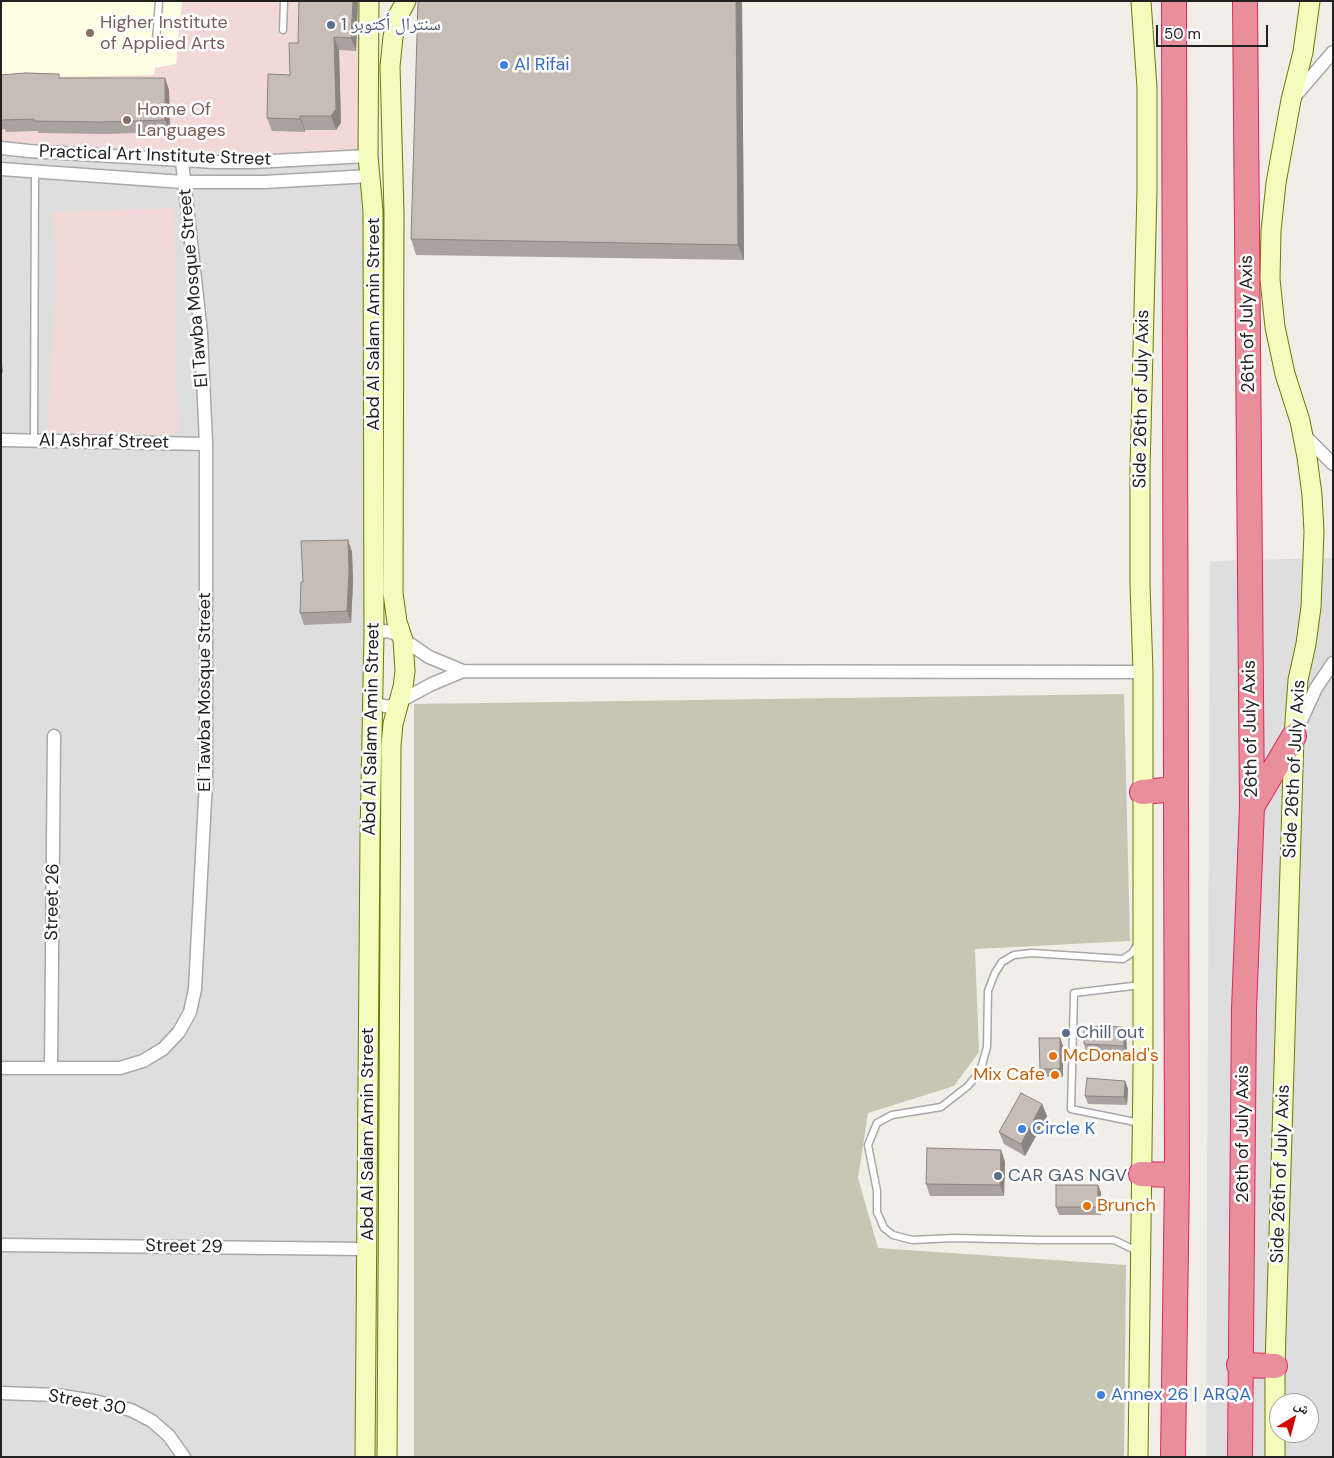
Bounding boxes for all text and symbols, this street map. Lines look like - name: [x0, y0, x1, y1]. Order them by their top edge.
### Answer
- place label: Higher Institute of Applied Arts: [100, 12, 228, 54]
- place label: سنترال أكتوبر 1: [341, 14, 441, 36]
- scale bar: [1159, 15, 1272, 47]
- marker: سنترال أكتوبر 1: [325, 19, 337, 31]
- text: 50 m: [1164, 24, 1201, 44]
- marker: Higher Institute of Applied Arts: [84, 27, 96, 39]
- place label: Al Rifai: [514, 54, 570, 76]
- marker: Al Rifai: [498, 59, 510, 71]
- place label: Home Of Languages: [137, 99, 226, 142]
- marker: Home Of Languages: [121, 114, 133, 126]
- street label: Practical Art Institute Street: [38, 141, 272, 171]
- street label: El Tawba Mosque Street: [175, 188, 213, 388]
- street label: Abd Al Salam Amin Street: [363, 217, 385, 431]
- street label: 26th of July Axis: [1236, 255, 1260, 393]
- street label: Side 26th of July Axis: [1130, 309, 1154, 489]
- street label: Al Ashraf Street: [39, 430, 169, 454]
- street label: El Tawba Mosque Street: [194, 592, 216, 792]
- street label: Abd Al Salam Amin Street: [359, 622, 385, 836]
- street label: 26th of July Axis: [1239, 660, 1263, 798]
- street label: Side 26th of July Axis: [1280, 679, 1310, 859]
- street label: Street 26: [42, 863, 64, 941]
- place label: Chill out: [1076, 1022, 1144, 1044]
- street label: Abd Al Salam Amin Street: [357, 1027, 379, 1241]
- marker: Chill out: [1060, 1027, 1072, 1039]
- place label: McDonald's: [1063, 1045, 1159, 1067]
- marker: McDonald's: [1047, 1050, 1059, 1062]
- place label: Mix Cafe: [973, 1064, 1045, 1086]
- street label: 26th of July Axis: [1232, 1065, 1254, 1203]
- marker: Mix Cafe: [1049, 1069, 1061, 1081]
- street label: Side 26th of July Axis: [1267, 1084, 1295, 1264]
- place label: Circle K: [1032, 1118, 1095, 1140]
- marker: Circle K: [1016, 1123, 1028, 1135]
- place label: CAR GAS NGV: [1008, 1165, 1127, 1187]
- marker: CAR GAS NGV: [992, 1170, 1004, 1182]
- place label: Brunch: [1097, 1195, 1156, 1217]
- marker: Brunch: [1081, 1200, 1093, 1212]
- street label: Street 29: [145, 1236, 223, 1258]
- place label: Annex 26 | ARQA: [1111, 1384, 1251, 1406]
- street label: Street 30: [46, 1386, 128, 1420]
- marker: Annex 26 | ARQA: [1095, 1389, 1107, 1401]
- north arrow: [1269, 1393, 1319, 1443]
- text: ش: [1291, 1395, 1314, 1418]

